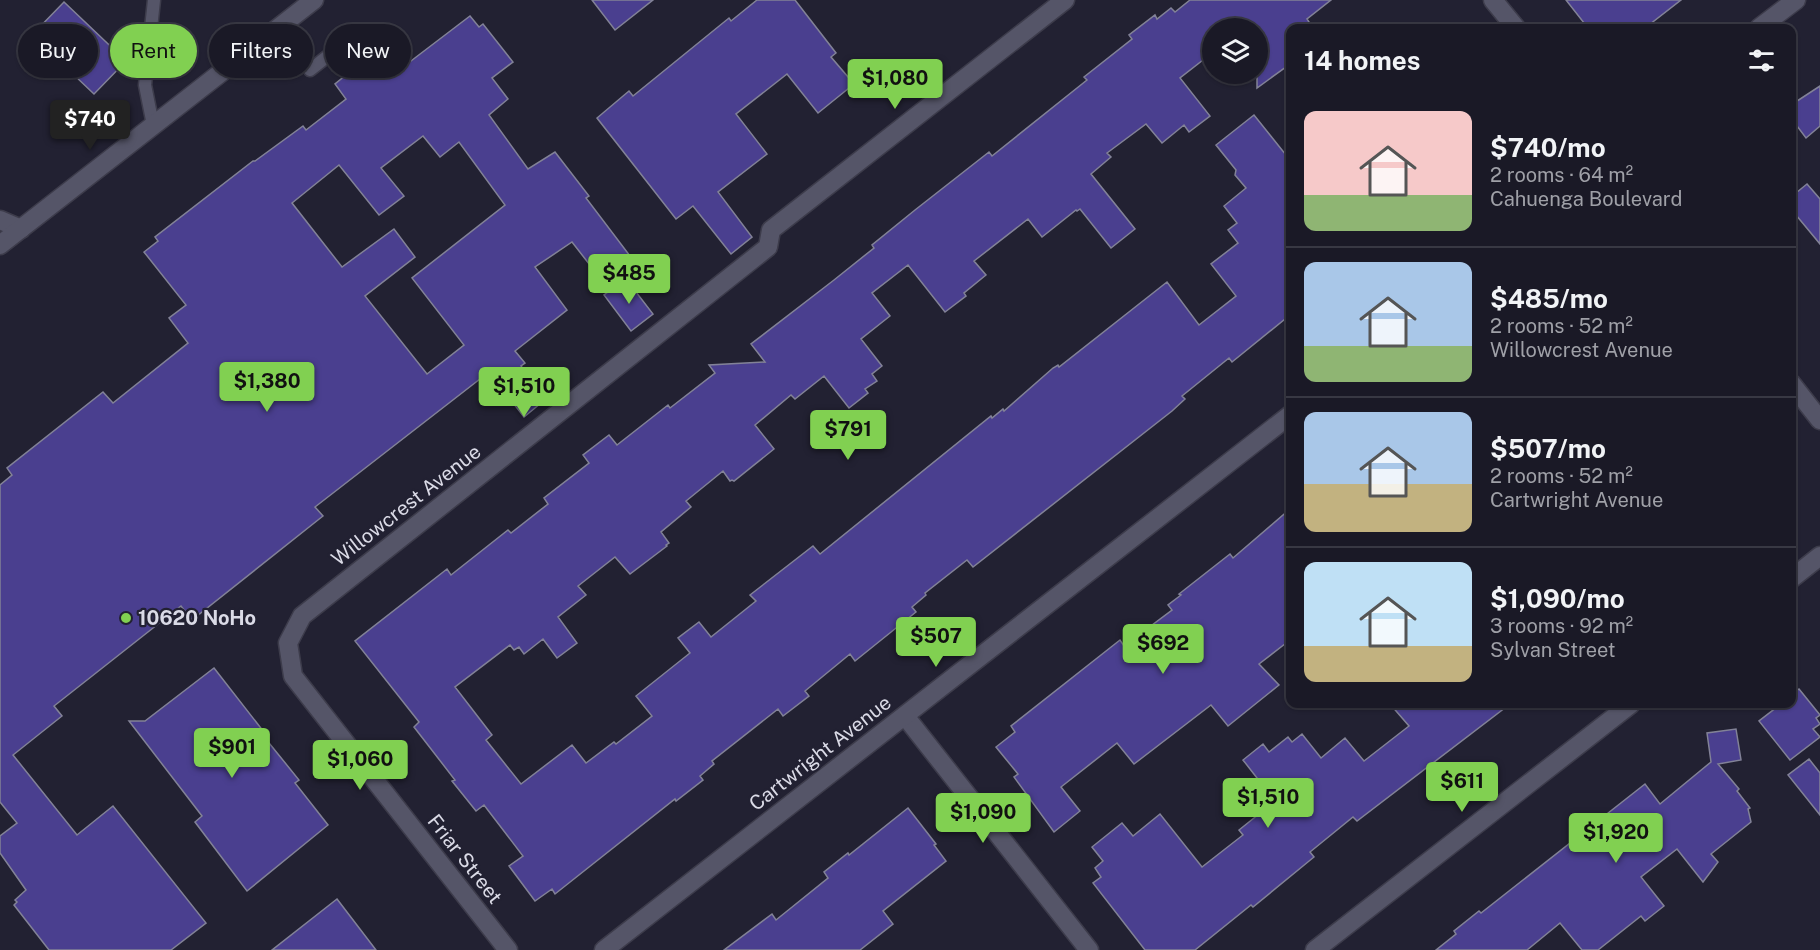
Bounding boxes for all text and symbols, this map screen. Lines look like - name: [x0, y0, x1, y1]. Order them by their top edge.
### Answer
- map controls: [1202, 18, 1268, 84]
- button: layers: [1202, 18, 1268, 84]
- chip: Buy: [18, 24, 98, 78]
- chip: Rent: [110, 24, 197, 78]
- chip: Filters: [209, 24, 313, 78]
- chip: New: [325, 24, 411, 78]
- icon: filters: [1745, 44, 1778, 77]
- text: 14 homes: [1304, 45, 1420, 76]
- pin: $1,080: [846, 59, 944, 110]
- text: $1,080: [862, 66, 928, 90]
- pin: $740: [54, 100, 126, 151]
- text: $740: [64, 107, 116, 131]
- text: $740/mo: [1490, 132, 1606, 163]
- icon: home: [1352, 135, 1424, 207]
- text: 2 rooms · 64 m²: [1490, 163, 1633, 187]
- text: Cahuenga Boulevard: [1490, 187, 1682, 211]
- pin: $485: [593, 254, 665, 305]
- text: $485: [602, 261, 656, 285]
- text: $485/mo: [1490, 283, 1608, 314]
- icon: home: [1352, 286, 1424, 358]
- text: 2 rooms · 52 m²: [1490, 314, 1633, 338]
- text: Willowcrest Avenue: [1490, 338, 1673, 362]
- pin: $1,380: [218, 362, 316, 413]
- pin: $1,510: [475, 367, 573, 418]
- text: $1,380: [233, 369, 301, 393]
- text: $1,510: [493, 374, 555, 398]
- pin: $791: [812, 410, 884, 461]
- text: $791: [824, 417, 872, 441]
- text: $507/mo: [1490, 433, 1606, 464]
- icon: home: [1352, 436, 1424, 508]
- street label: Willowcrest Avenue: [327, 439, 485, 571]
- text: 2 rooms · 52 m²: [1490, 464, 1633, 488]
- text: Cartwright Avenue: [1490, 488, 1663, 512]
- text: $1,090/mo: [1490, 583, 1625, 614]
- icon: home: [1352, 586, 1424, 658]
- place label: 10620 NoHo: [138, 606, 256, 630]
- marker: 10620 NoHo: [119, 611, 133, 625]
- text: 3 rooms · 92 m²: [1490, 614, 1633, 638]
- pin: $507: [900, 617, 972, 668]
- text: $507: [910, 624, 962, 648]
- pin: $692: [1127, 624, 1199, 675]
- text: $692: [1137, 631, 1189, 655]
- text: Sylvan Street: [1490, 638, 1616, 662]
- street label: Cartwright Avenue: [744, 690, 896, 816]
- pin: $901: [196, 728, 268, 779]
- text: $901: [208, 735, 256, 759]
- pin: $1,060: [311, 740, 409, 791]
- text: $1,060: [327, 747, 393, 771]
- pin: $611: [1426, 762, 1498, 813]
- text: $611: [1440, 769, 1484, 793]
- pin: $1,510: [1219, 778, 1317, 829]
- text: $1,510: [1237, 785, 1299, 809]
- pin: $1,090: [934, 793, 1032, 844]
- text: $1,090: [950, 800, 1016, 824]
- street label: Friar Street: [423, 810, 507, 908]
- pin: $1,920: [1567, 813, 1665, 864]
- text: $1,920: [1583, 820, 1649, 844]

